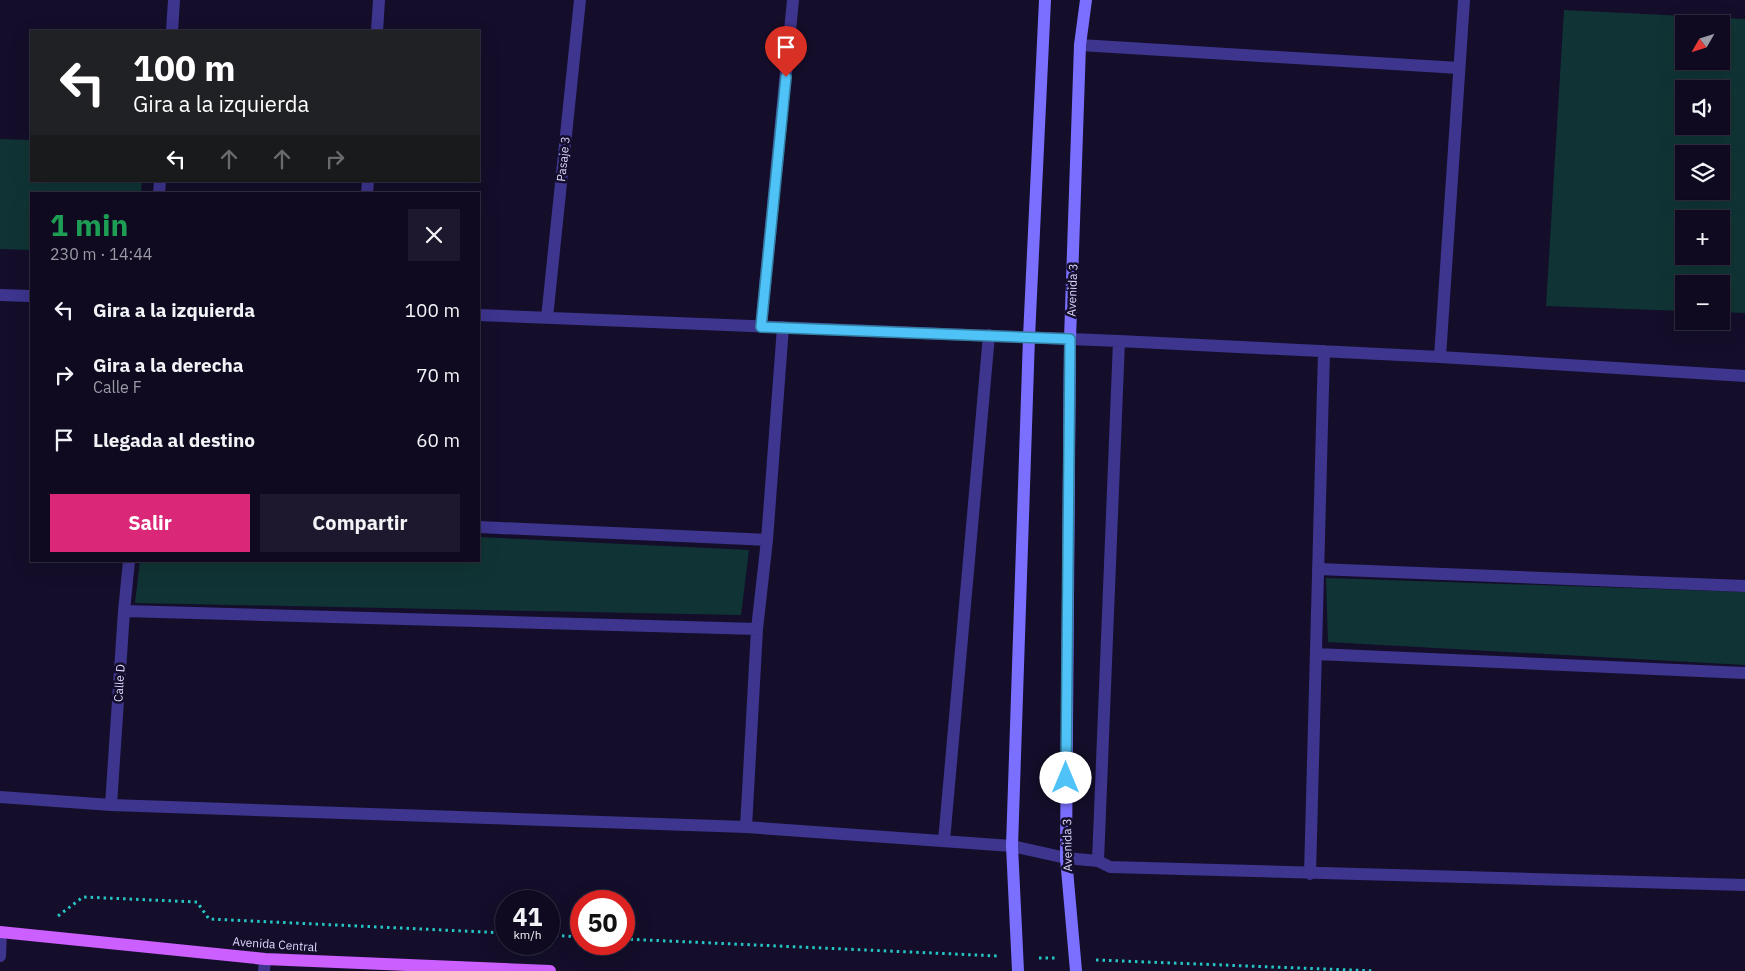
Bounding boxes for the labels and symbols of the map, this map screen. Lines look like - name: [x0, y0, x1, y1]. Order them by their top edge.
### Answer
- north arrow: [1675, 15, 1730, 70]
- pin: [765, 26, 807, 77]
- street label: Pasaje 3: [553, 136, 573, 182]
- street label: Avenida 3: [1064, 263, 1080, 317]
- street label: Calle D: [110, 664, 128, 702]
- position arrow: [1039, 751, 1091, 803]
- street label: Avenida 3: [1059, 818, 1075, 872]
- speed limit sign: 50: [570, 890, 635, 955]
- street label: Avenida Central: [232, 934, 318, 954]

